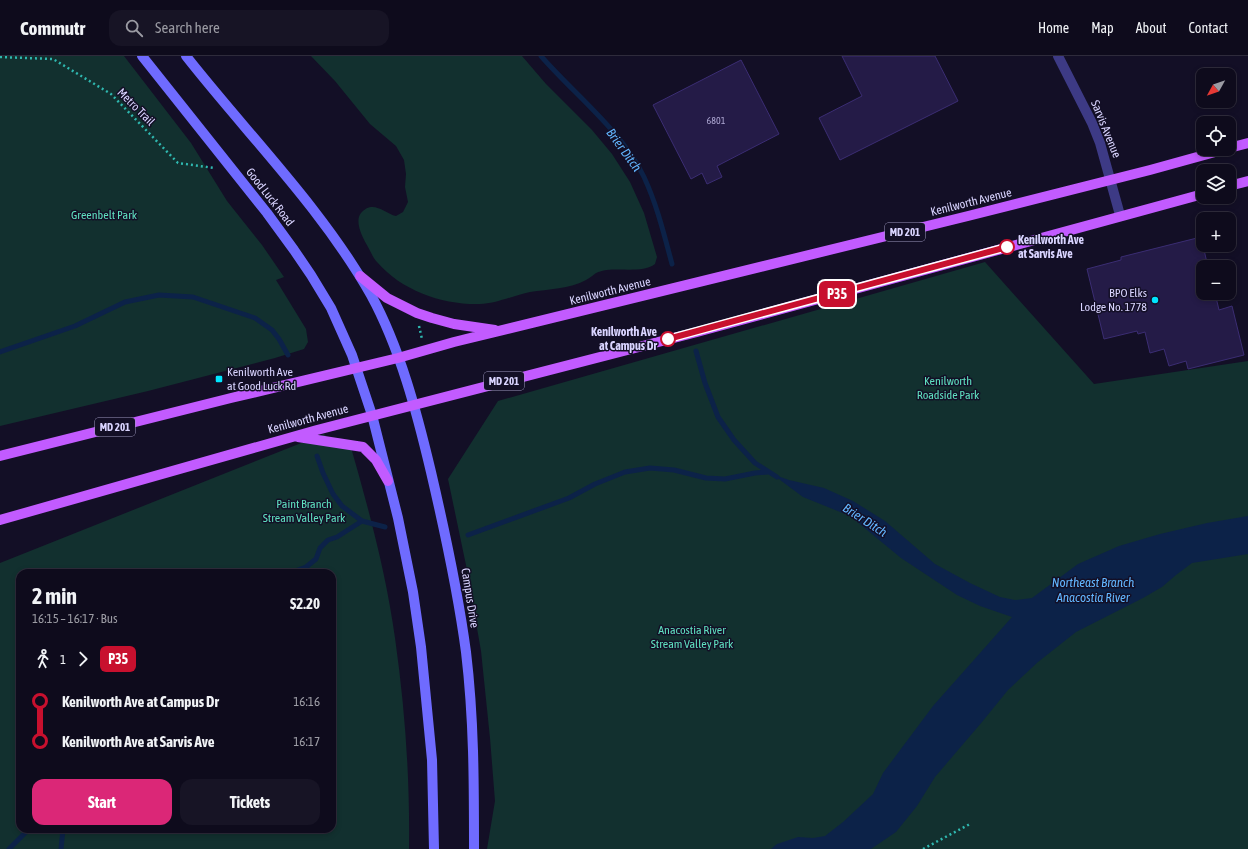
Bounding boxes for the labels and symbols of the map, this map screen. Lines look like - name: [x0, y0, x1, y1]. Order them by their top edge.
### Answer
- north arrow: [1196, 68, 1236, 108]
- street label: Metro Trail: [114, 85, 158, 129]
- street label: Sarvis Avenue: [1088, 98, 1124, 160]
- house number: 6801: [707, 115, 726, 126]
- water label: Brier Ditch: [603, 126, 645, 175]
- street label: Good Luck Road: [243, 165, 297, 229]
- street label: Kenilworth Avenue: [929, 185, 1013, 219]
- park label: Greenbelt Park: [71, 208, 138, 222]
- road number: MD 201: [885, 223, 925, 241]
- place label: Kenilworth Ave at Sarvis Ave: [1018, 233, 1084, 261]
- marker: Kenilworth Ave at Sarvis Ave: [999, 239, 1015, 255]
- street label: Kenilworth Avenue: [568, 274, 652, 308]
- line badge: P35: [814, 281, 860, 307]
- place label: BPO Elks Lodge No. 1778: [1080, 286, 1147, 314]
- marker: BPO Elks Lodge No. 1778: [1150, 295, 1160, 305]
- place label: Kenilworth Ave at Campus Dr: [591, 325, 658, 353]
- marker: Kenilworth Ave at Campus Dr: [660, 331, 676, 347]
- place label: Kenilworth Ave at Good Luck Rd: [227, 365, 296, 393]
- road number: MD 201: [484, 372, 524, 390]
- marker: Kenilworth Ave at Good Luck Rd: [214, 374, 224, 384]
- park label: Kenilworth Roadside Park: [917, 374, 980, 402]
- street label: Kenilworth Avenue: [266, 402, 350, 436]
- road number: MD 201: [95, 418, 135, 436]
- park label: Paint Branch Stream Valley Park: [263, 497, 346, 525]
- water label: Brier Ditch: [840, 500, 890, 540]
- street label: Campus Drive: [458, 567, 482, 629]
- water label: Northeast Branch Anacostia River: [1052, 575, 1135, 605]
- park label: Anacostia River Stream Valley Park: [651, 623, 734, 651]

